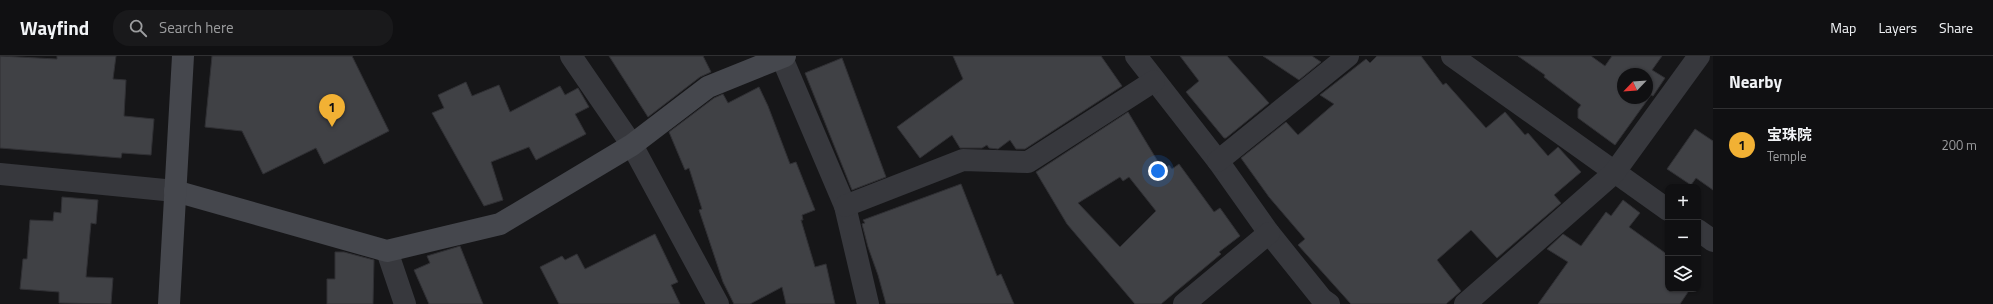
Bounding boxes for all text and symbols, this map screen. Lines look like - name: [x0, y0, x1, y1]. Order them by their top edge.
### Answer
- search box: [113, 10, 393, 46]
- text: Wayfind: [20, 13, 89, 42]
- text: Search here: [159, 16, 234, 39]
- icon: search: [127, 17, 149, 39]
- text: Map: [1830, 17, 1856, 38]
- text: Layers: [1878, 17, 1917, 38]
- text: Share: [1939, 17, 1973, 38]
- north arrow: [1617, 68, 1653, 104]
- text: Nearby: [1729, 69, 1782, 95]
- pin: 1: [319, 94, 345, 127]
- text: 宝珠院: [1767, 123, 1812, 146]
- text: 1: [1738, 135, 1746, 155]
- text: 200 m: [1941, 135, 1977, 155]
- text: Temple: [1767, 146, 1807, 166]
- your location: [1148, 161, 1168, 181]
- map controls: [1665, 184, 1701, 292]
- button: +: [1665, 184, 1701, 220]
- button: −: [1665, 220, 1701, 256]
- button: layers: [1665, 256, 1701, 292]

